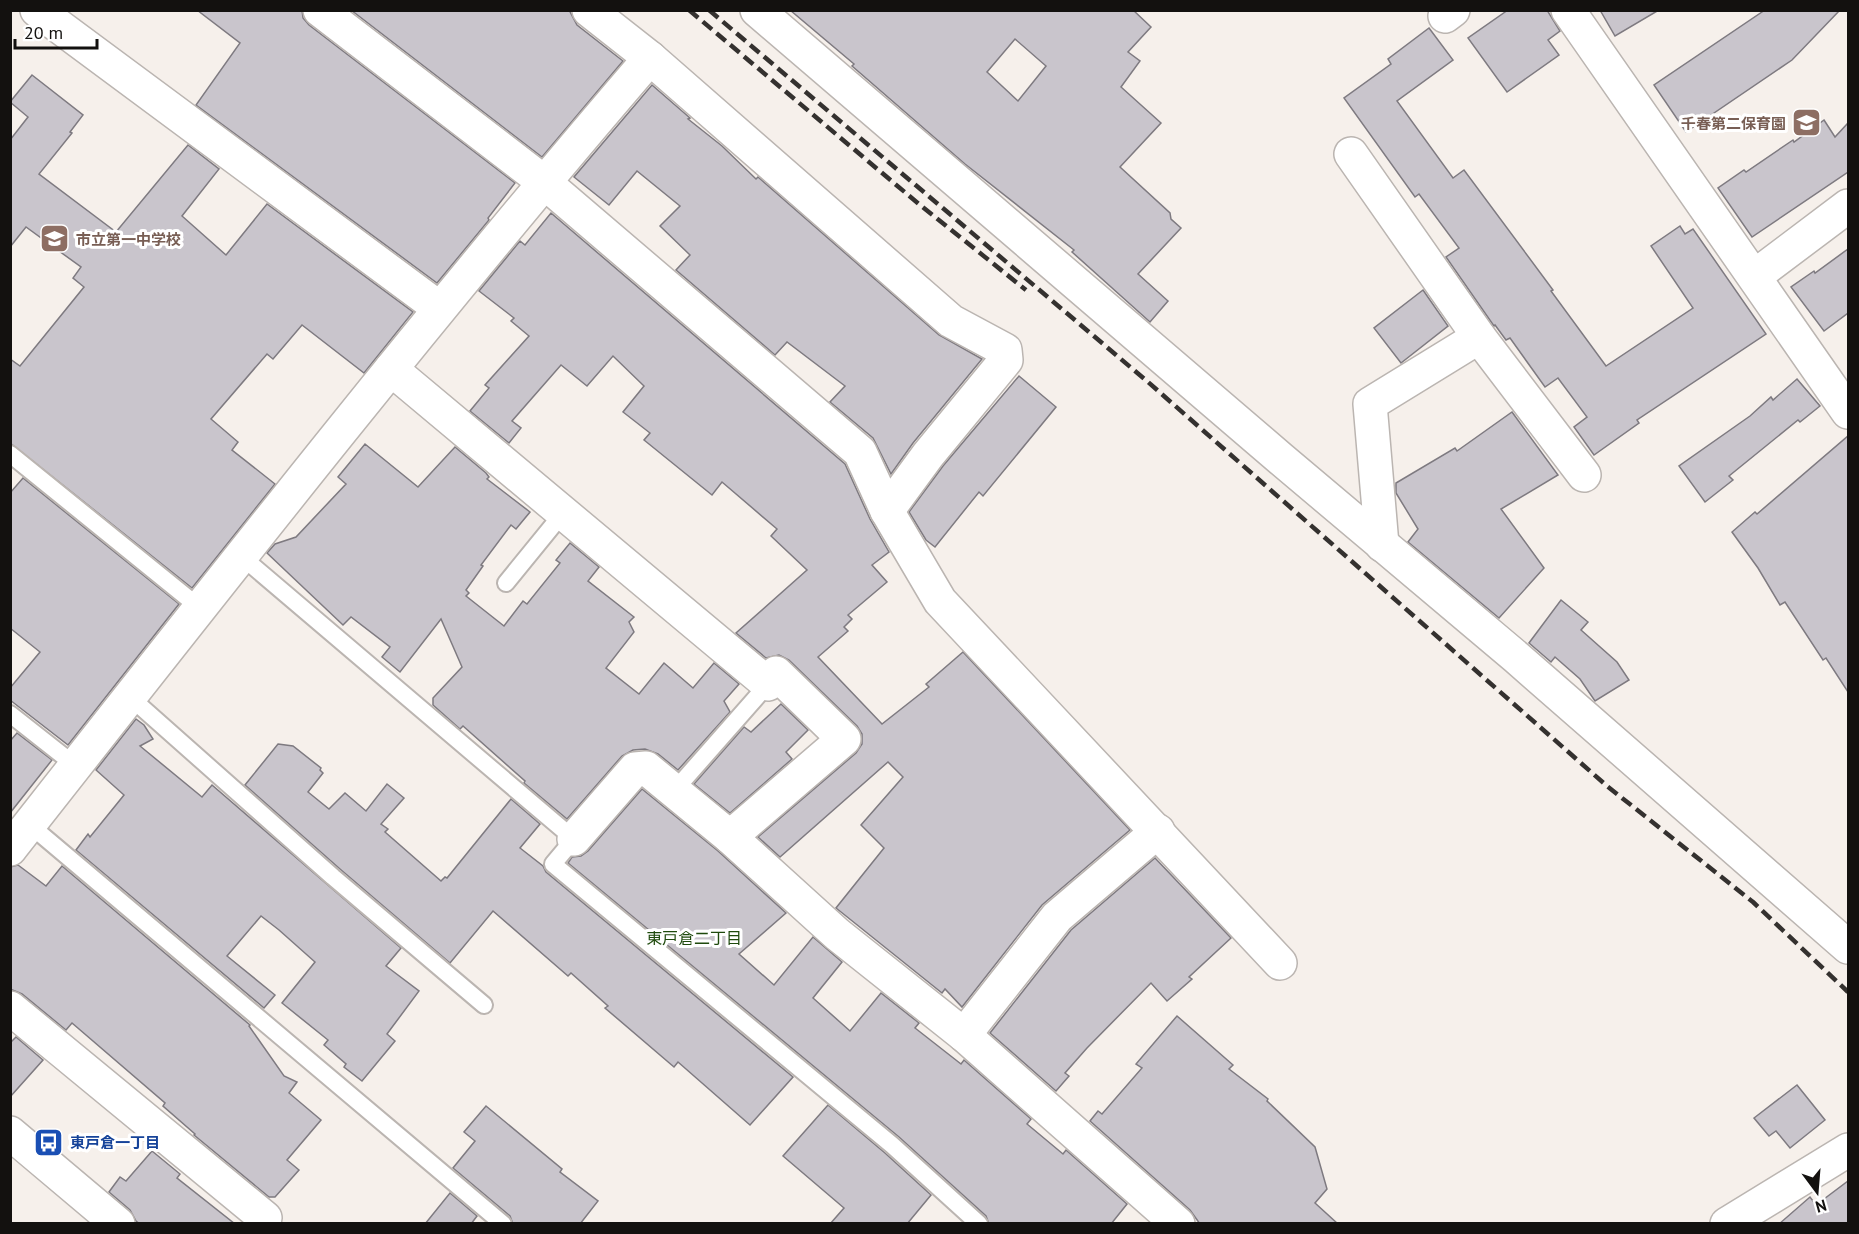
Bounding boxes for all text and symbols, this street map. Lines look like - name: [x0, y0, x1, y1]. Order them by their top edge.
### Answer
- scale bar: [15, 12, 98, 50]
- text: 20 m: [24, 21, 63, 44]
- school or university icon: 千春第二保育園: [1791, 107, 1823, 139]
- place label: 千春第二保育園: [1681, 114, 1786, 133]
- school or university icon: 市立第一中学校: [39, 223, 71, 255]
- place label: 市立第一中学校: [76, 230, 181, 249]
- district label: 東戸倉二丁目: [646, 928, 742, 948]
- bus stop icon: 東戸倉一丁目: [33, 1126, 65, 1158]
- place label: 東戸倉一丁目: [70, 1133, 160, 1152]
- north arrow: [1787, 1162, 1847, 1222]
- text: N: [1813, 1195, 1829, 1217]

